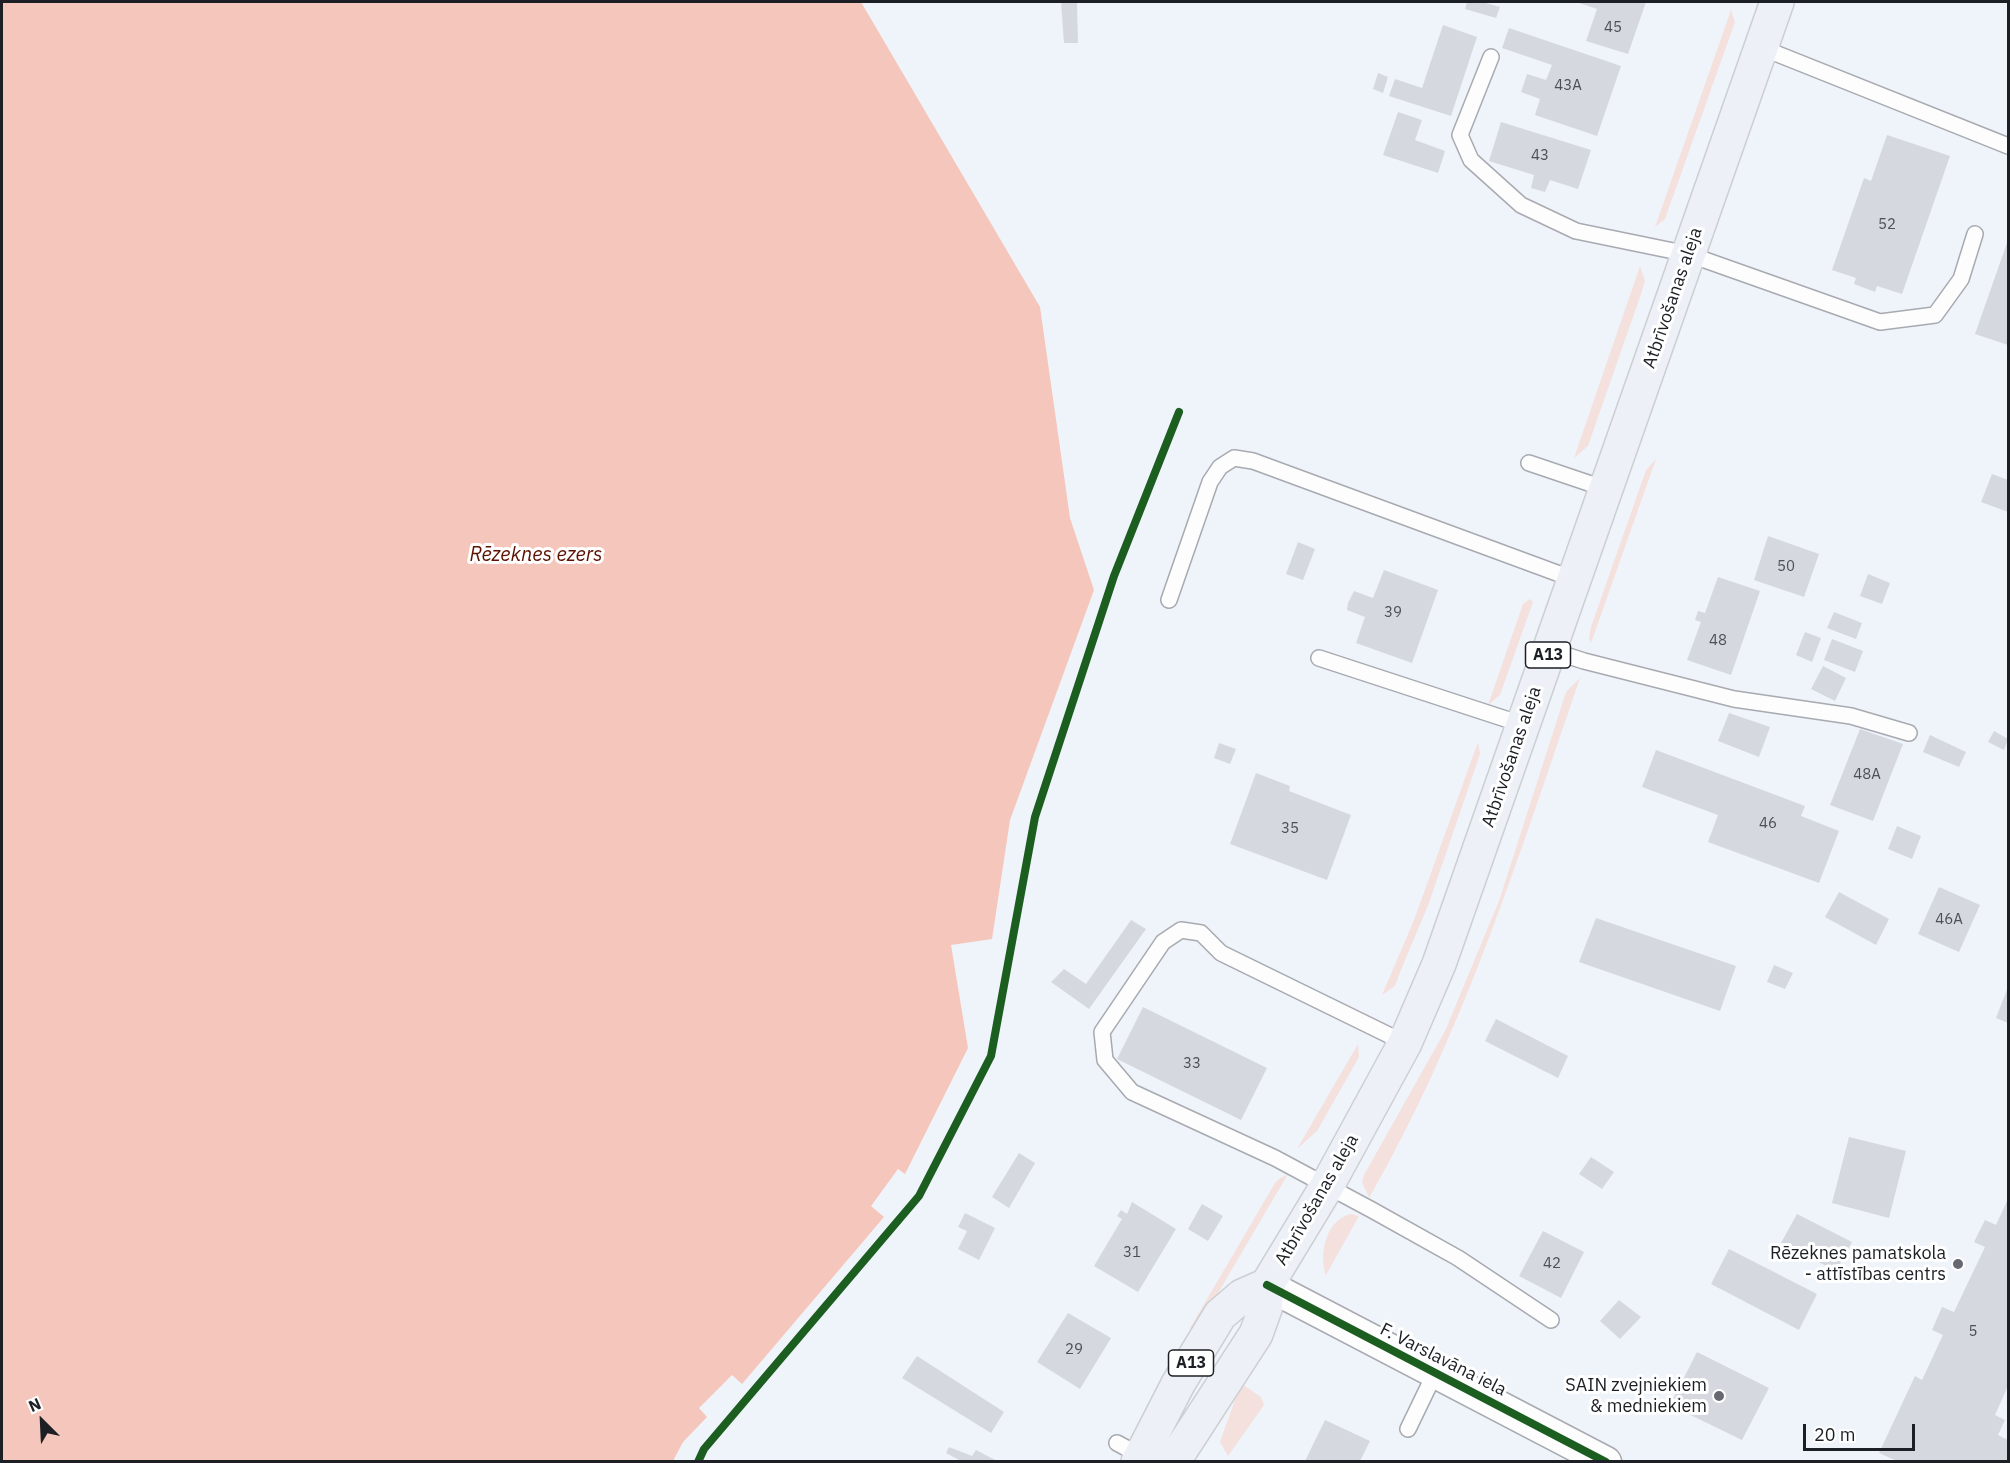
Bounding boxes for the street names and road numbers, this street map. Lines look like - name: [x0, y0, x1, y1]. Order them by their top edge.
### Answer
- street label: Atbrīvošanas aleja: [1639, 225, 1707, 371]
- road number: A13: [1526, 642, 1570, 668]
- street label: Atbrīvošanas aleja: [1478, 684, 1546, 830]
- street label: Atbrīvošanas aleja: [1271, 1131, 1363, 1269]
- street label: F. Varslavāna iela: [1376, 1319, 1510, 1401]
- road number: A13: [1168, 1350, 1214, 1376]

